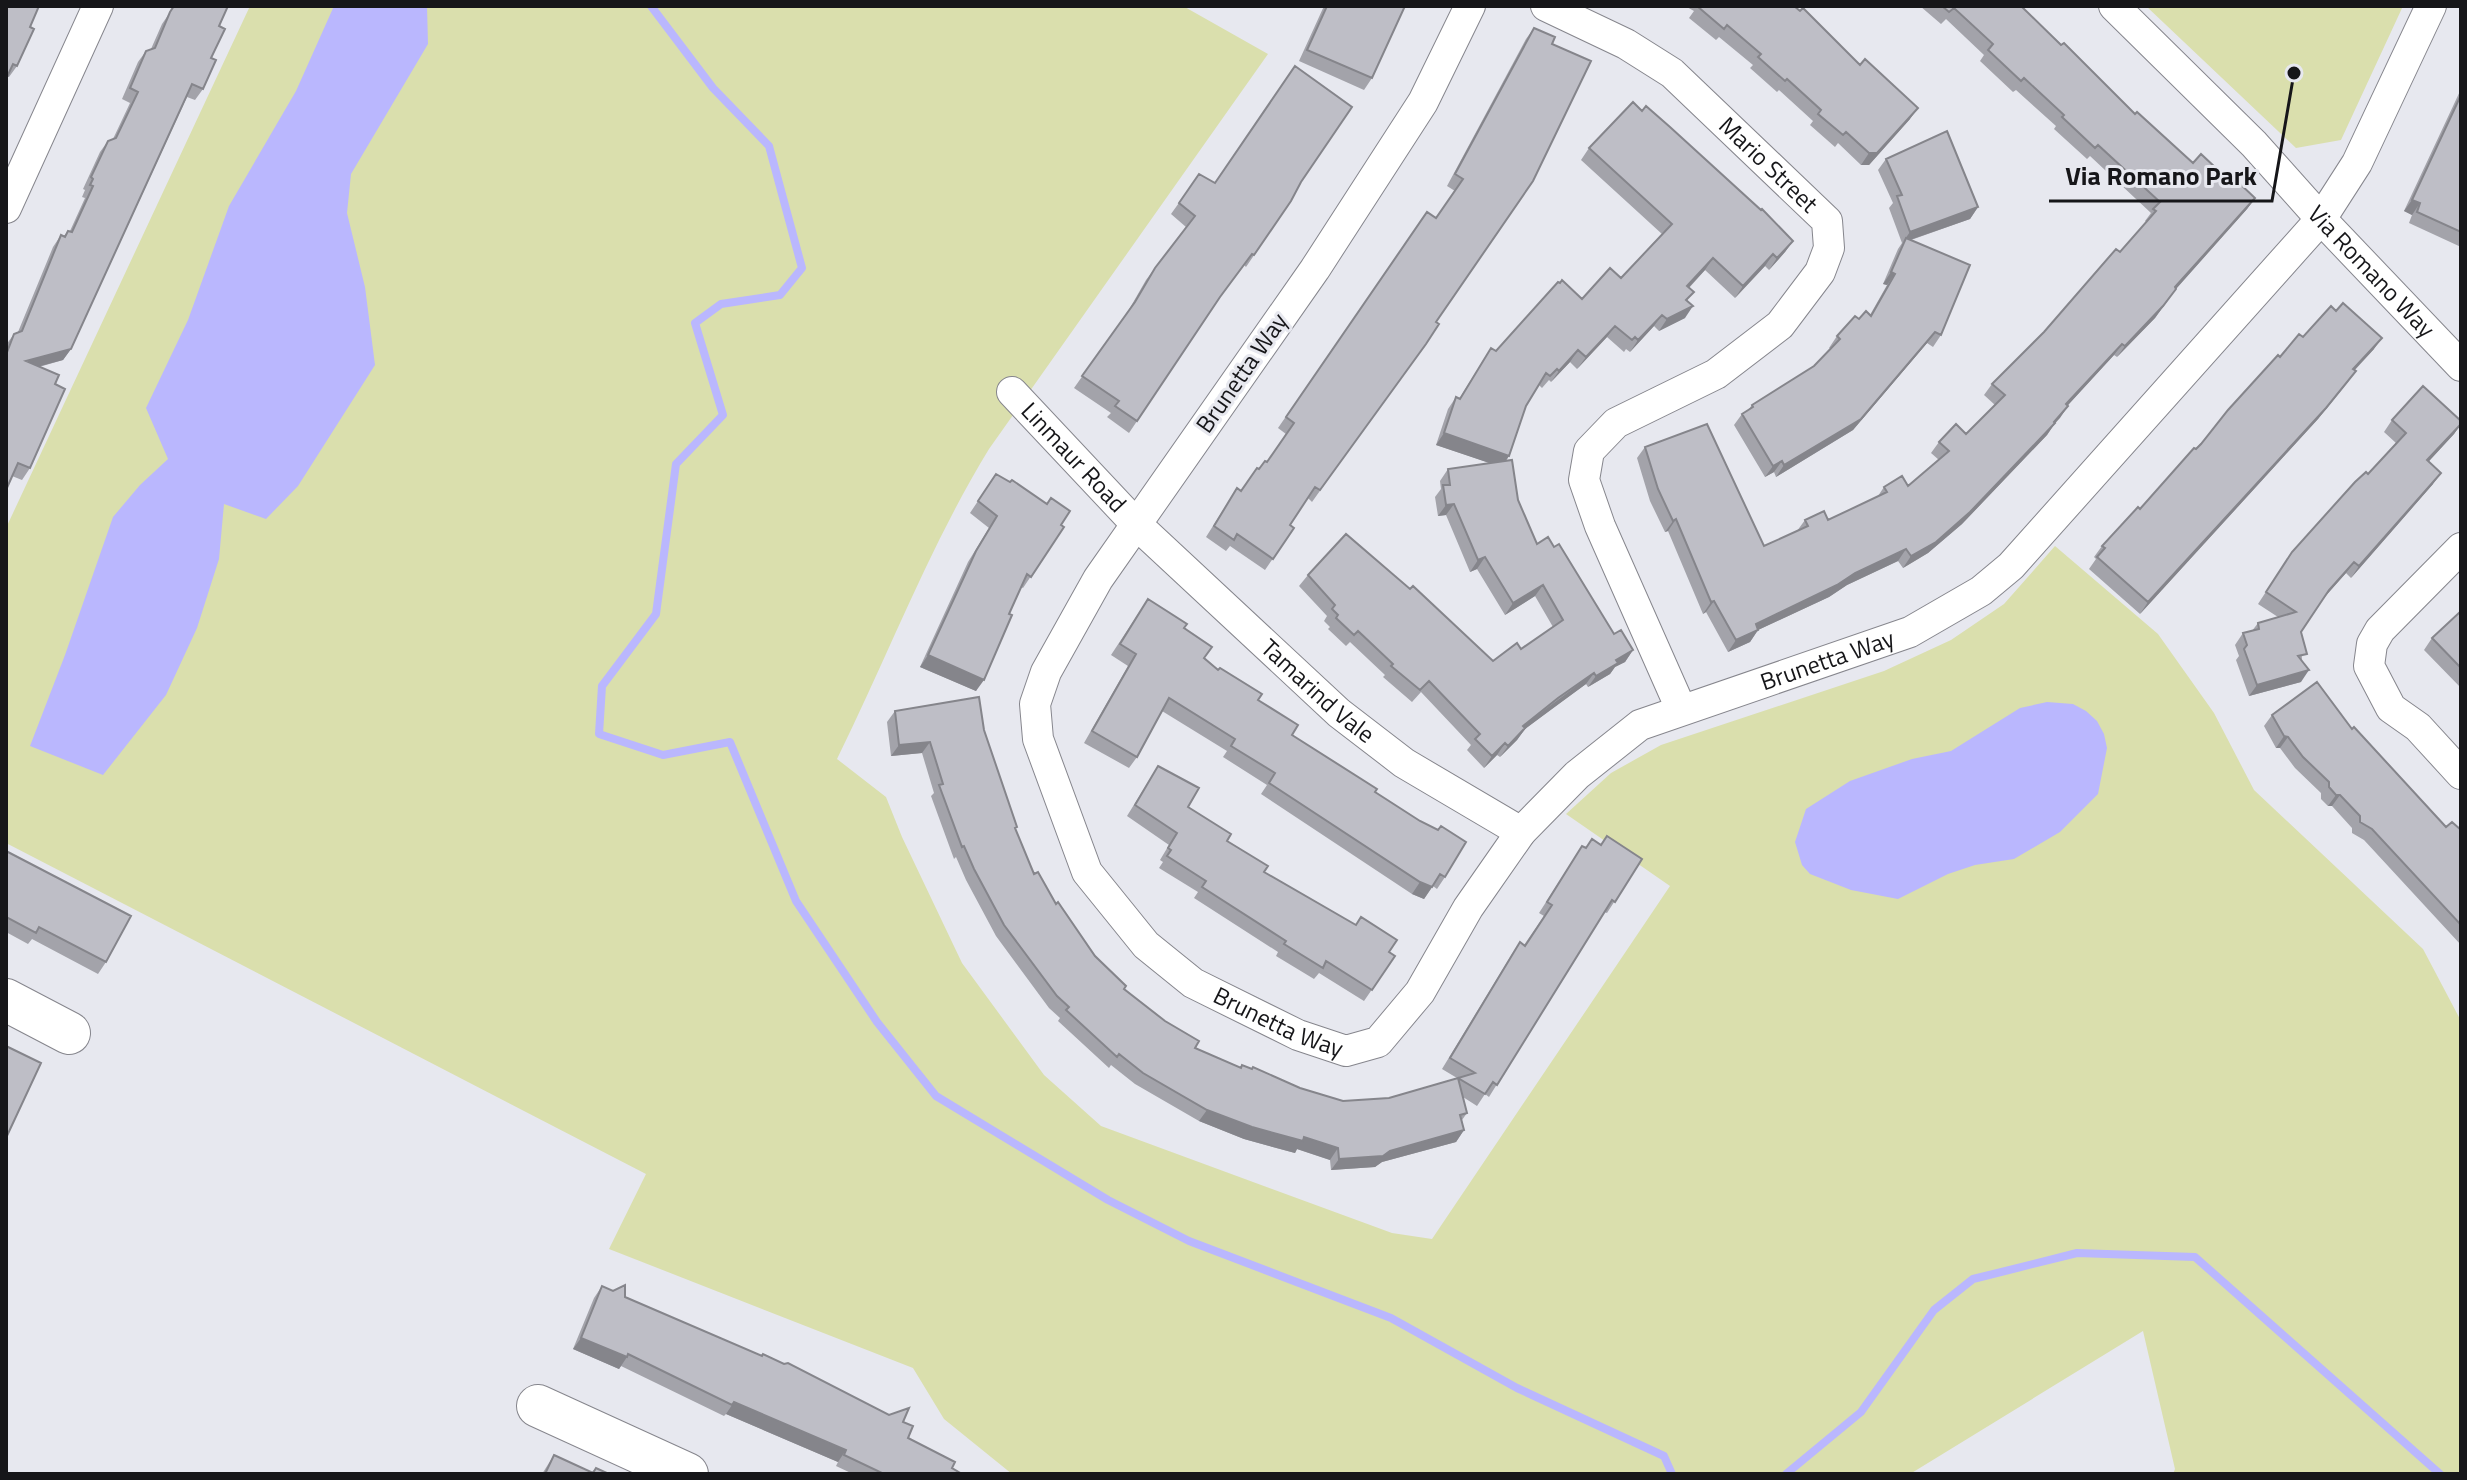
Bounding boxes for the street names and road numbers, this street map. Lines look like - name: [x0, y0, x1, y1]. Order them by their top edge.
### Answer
- street label: Mario Street: [1711, 108, 1827, 221]
- street label: Via Romano Way: [2300, 197, 2444, 346]
- street label: Brunetta Way: [1186, 305, 1296, 440]
- street label: Linmaur Road: [1013, 394, 1135, 520]
- street label: Brunetta Way: [1755, 620, 1899, 699]
- street label: Tamarind Vale: [1253, 630, 1383, 751]
- street label: Brunetta Way: [1207, 977, 1349, 1066]

